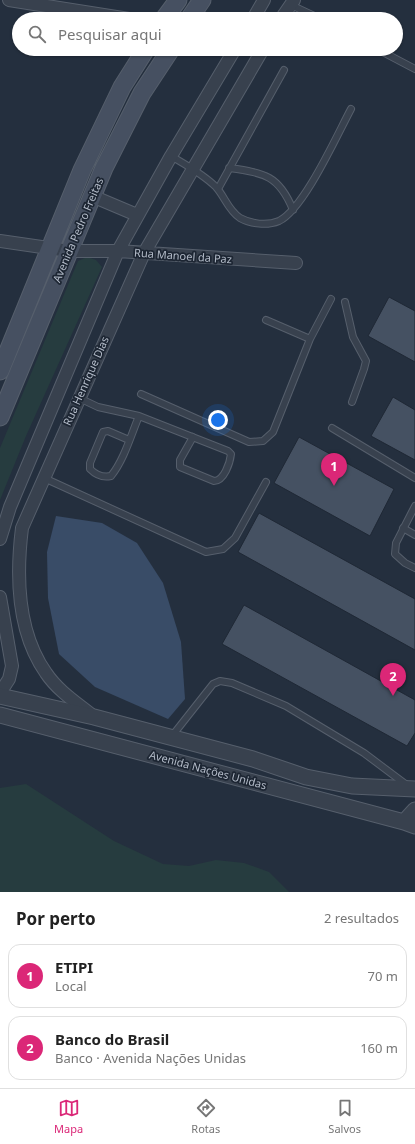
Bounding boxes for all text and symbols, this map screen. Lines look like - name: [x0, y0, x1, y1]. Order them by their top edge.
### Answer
- search box: [12, 12, 403, 56]
- icon: search: [26, 23, 48, 45]
- text: Pesquisar aqui: [58, 24, 162, 44]
- street label: Avenida Pedro Freitas: [49, 175, 106, 284]
- street label: Rua Manoel da Paz: [134, 245, 232, 266]
- street label: Rua Henrique Dias: [59, 334, 112, 428]
- your location: [208, 410, 228, 430]
- pin: 1: [321, 453, 347, 486]
- pin: 2: [380, 663, 406, 696]
- street label: Avenida Nações Unidas: [148, 747, 268, 792]
- text: Por perto: [16, 907, 96, 930]
- text: 2 resultados: [324, 909, 399, 927]
- text: ETIPI: [55, 957, 93, 977]
- text: 1: [26, 967, 34, 985]
- text: 70 m: [368, 967, 398, 985]
- text: Local: [55, 977, 87, 995]
- text: Banco do Brasil: [55, 1029, 169, 1049]
- text: 2: [26, 1039, 34, 1057]
- text: 160 m: [360, 1039, 398, 1057]
- text: Banco · Avenida Nações Unidas: [55, 1049, 246, 1067]
- tab: Mapa: [54, 1097, 83, 1136]
- tab: Rotas: [191, 1097, 220, 1136]
- tab: Salvos: [328, 1097, 361, 1136]

